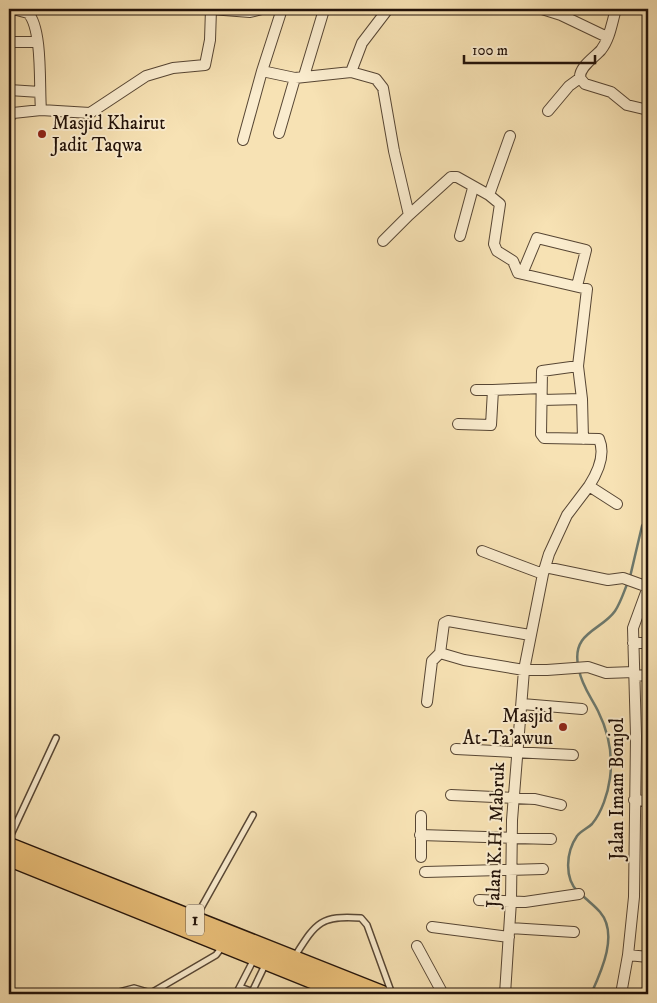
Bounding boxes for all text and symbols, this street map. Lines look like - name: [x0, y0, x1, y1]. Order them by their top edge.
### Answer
- scale bar: [464, 32, 596, 64]
- text: 100 m: [472, 41, 508, 60]
- place label: Masjid Khairut Jadit Taqwa: [50, 112, 165, 158]
- marker: Masjid Khairut Jadit Taqwa: [36, 128, 48, 140]
- place label: Masjid At-Ta'awun: [463, 705, 554, 750]
- street label: Jalan Imam Bonjol: [606, 718, 629, 862]
- marker: Masjid At-Ta'awun: [557, 721, 569, 733]
- street label: Jalan K.H. Mabruk: [482, 761, 510, 910]
- road number: 1: [186, 904, 204, 936]

